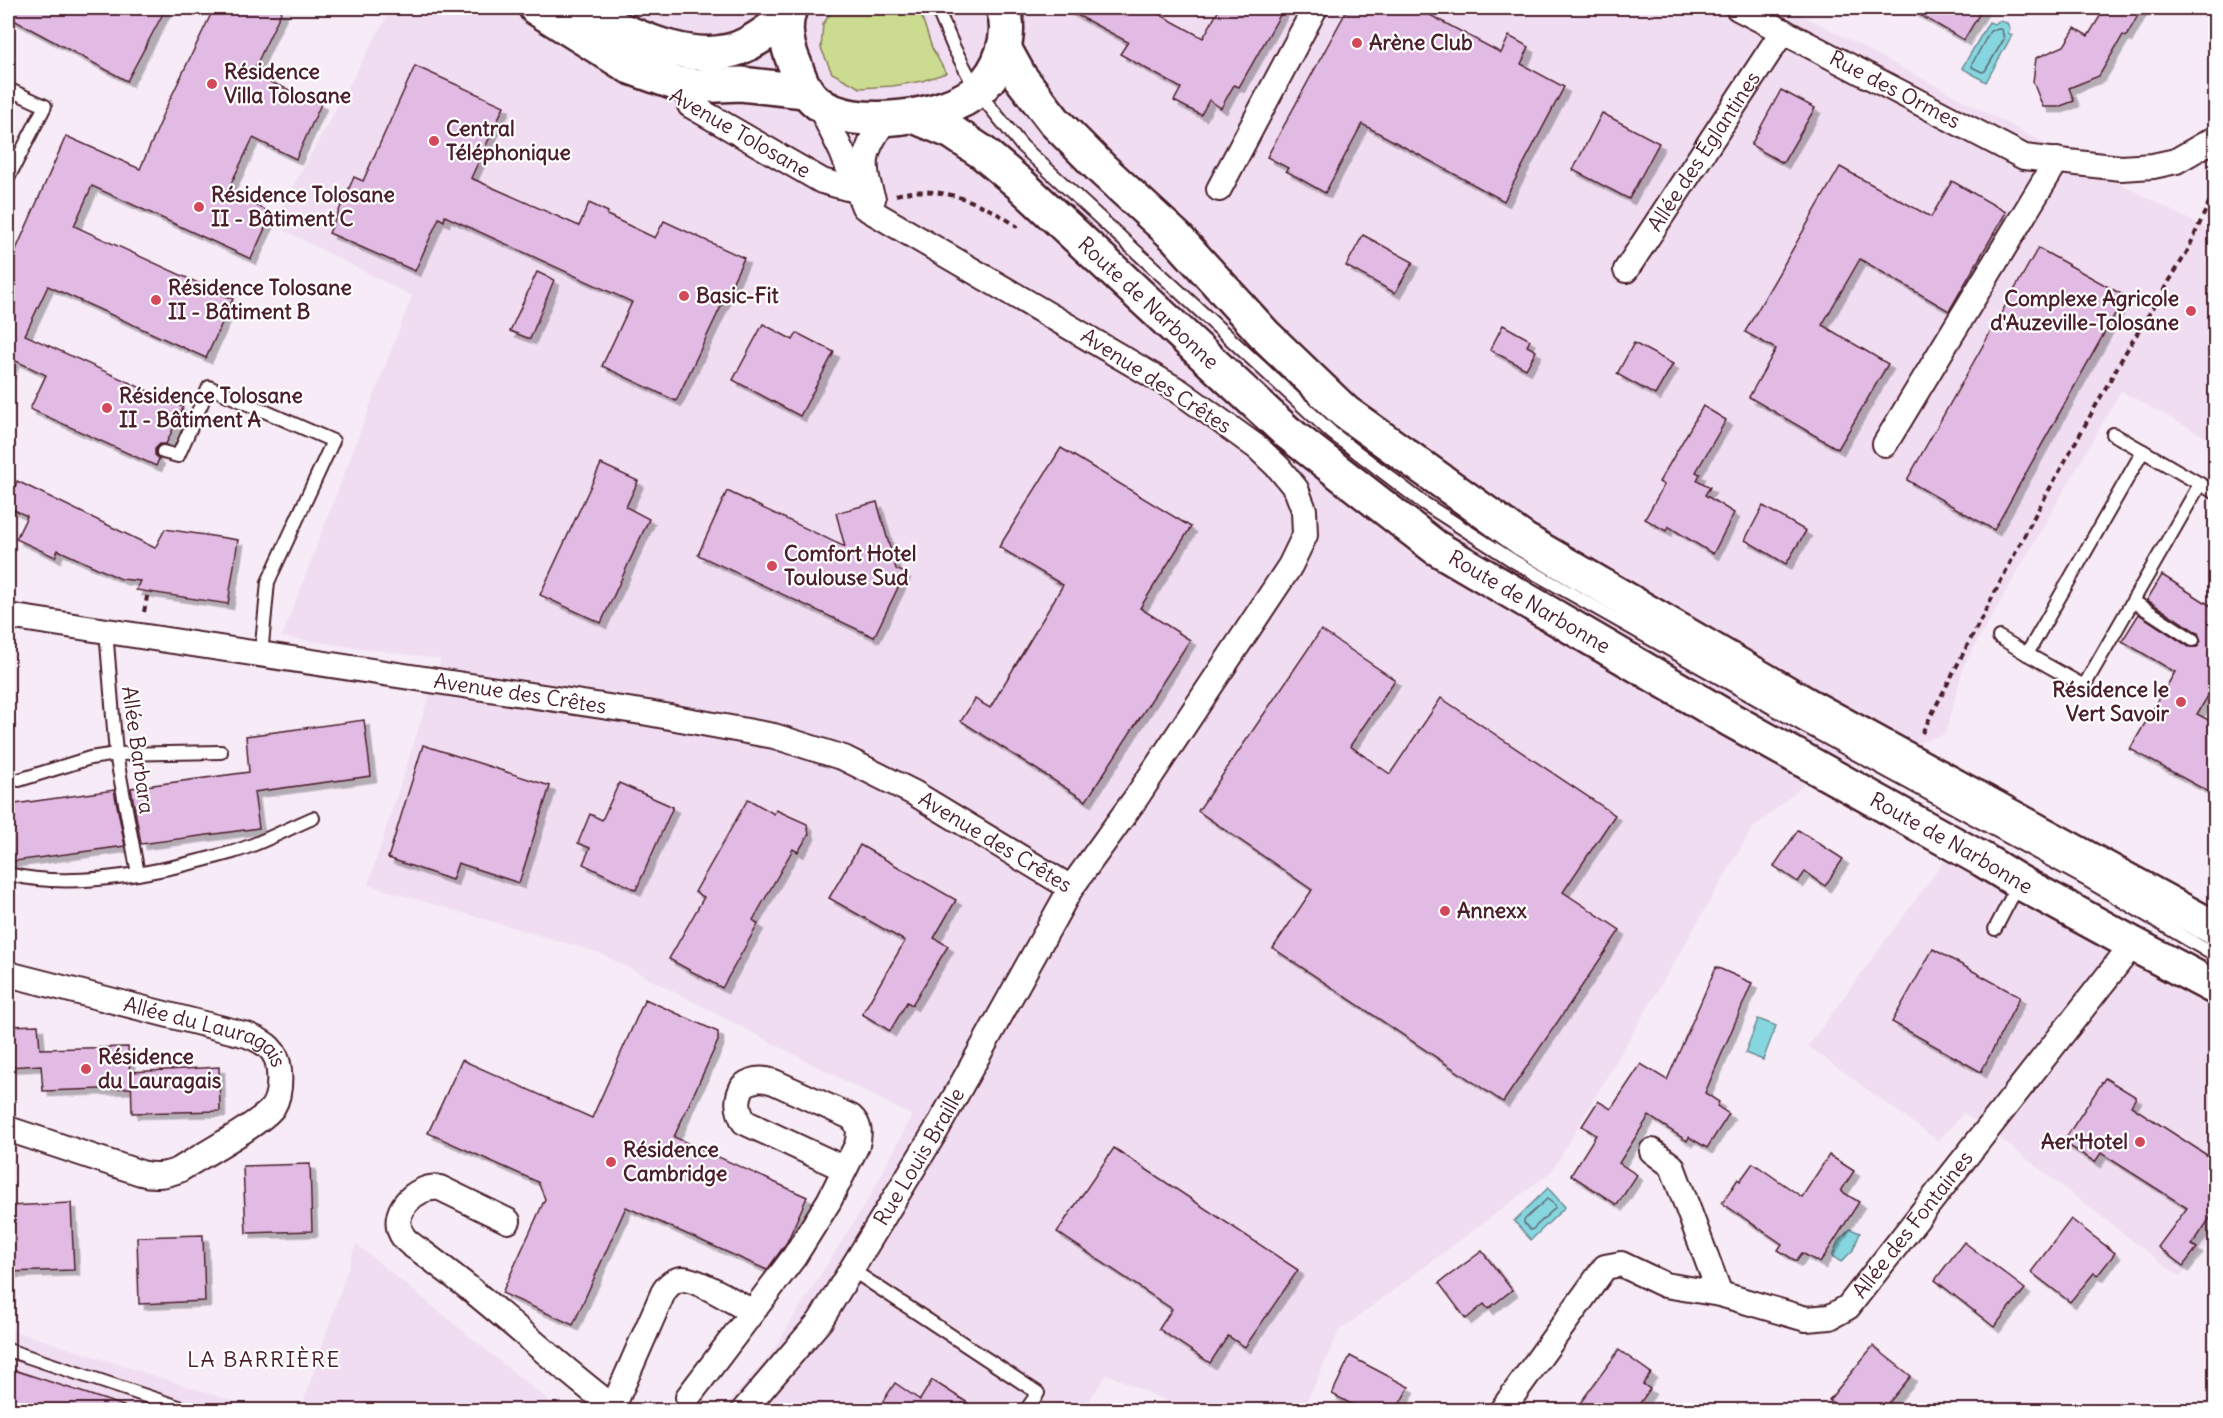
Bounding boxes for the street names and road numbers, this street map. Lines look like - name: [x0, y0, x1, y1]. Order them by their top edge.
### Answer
- street label: Rue des Ormes: [1825, 44, 1965, 135]
- street label: Allée des Églantines: [1641, 66, 1766, 236]
- street label: Avenue Tolosane: [665, 81, 816, 184]
- street label: Route de Narbonne: [1072, 231, 1225, 375]
- street label: Avenue des Crêtes: [1076, 322, 1237, 439]
- street label: Route de Narbonne: [1444, 544, 1615, 660]
- street label: Avenue des Crêtes: [432, 667, 608, 720]
- street label: Allée Barbara: [116, 684, 161, 816]
- street label: Avenue des Crêtes: [914, 785, 1077, 898]
- street label: Route de Narbonne: [1865, 786, 2037, 900]
- street label: Allée du Lauragais: [121, 990, 292, 1070]
- street label: Rue Louis Braille: [867, 1083, 970, 1230]
- street label: Allée des Fontaines: [1846, 1145, 1979, 1304]

